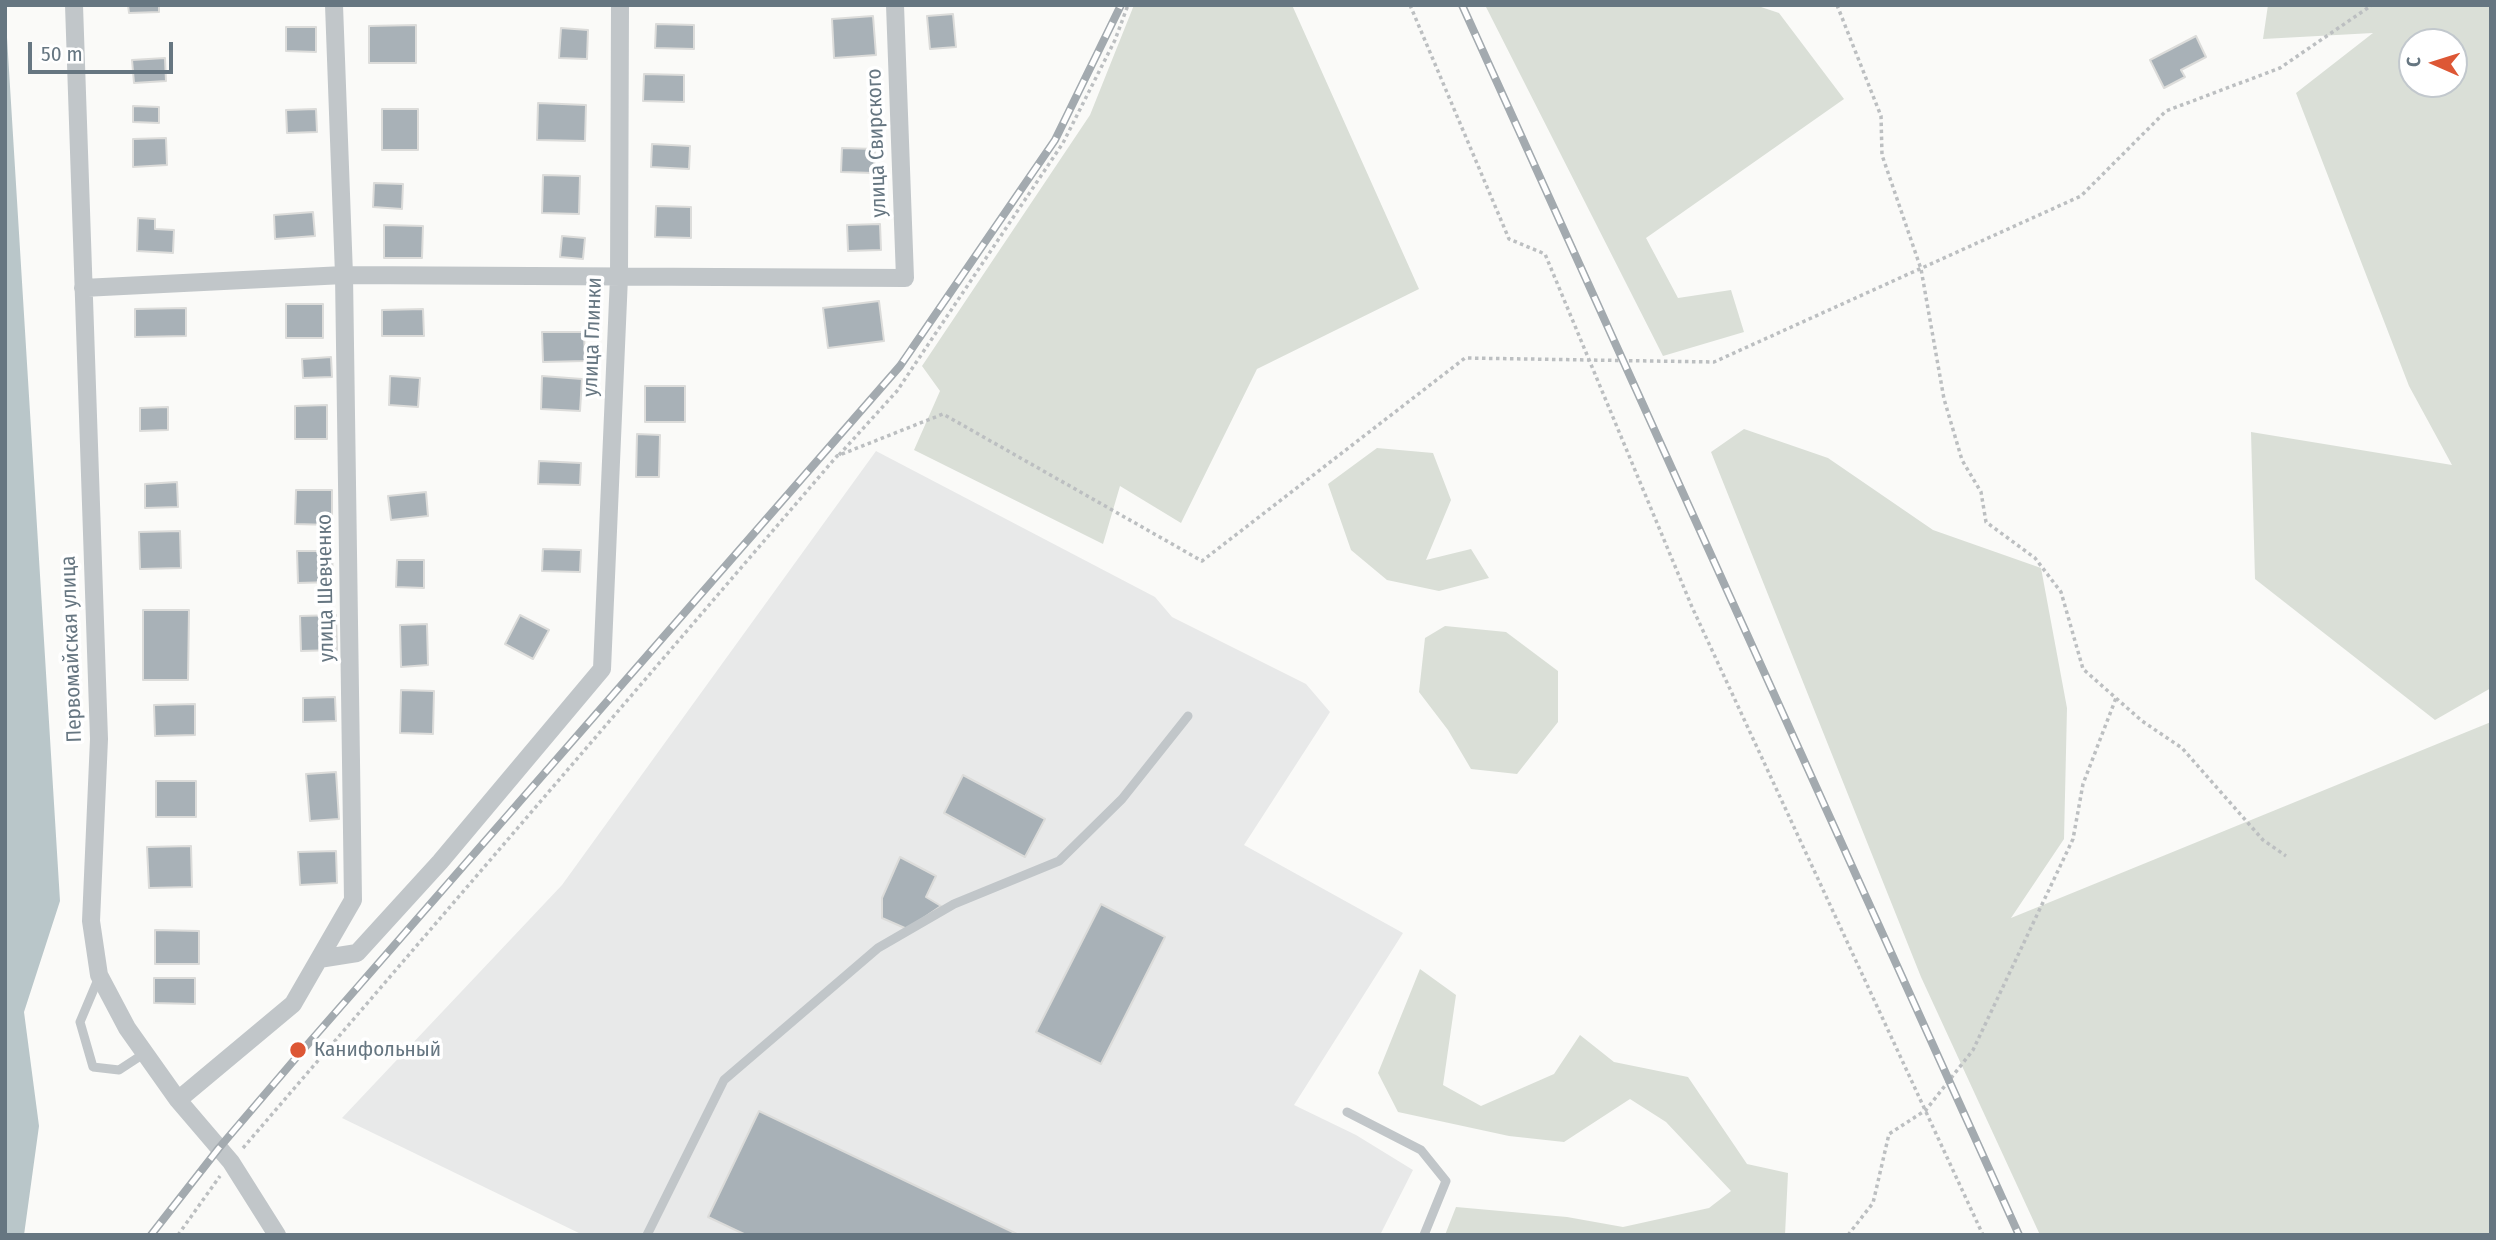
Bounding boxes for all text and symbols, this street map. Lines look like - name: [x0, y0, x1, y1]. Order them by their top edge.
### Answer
- scale bar: [32, 28, 177, 72]
- north arrow: [2398, 28, 2468, 98]
- text: 50 m: [41, 41, 83, 67]
- text: С: [2402, 56, 2425, 68]
- street label: улица Свирского: [862, 68, 892, 218]
- street label: улица Глинки: [578, 277, 608, 397]
- street label: улица Шевченко: [312, 514, 340, 662]
- street label: Первомайская улица: [56, 555, 88, 743]
- place label: Канифольный: [314, 1037, 441, 1063]
- marker: Канифольный: [288, 1040, 308, 1060]

